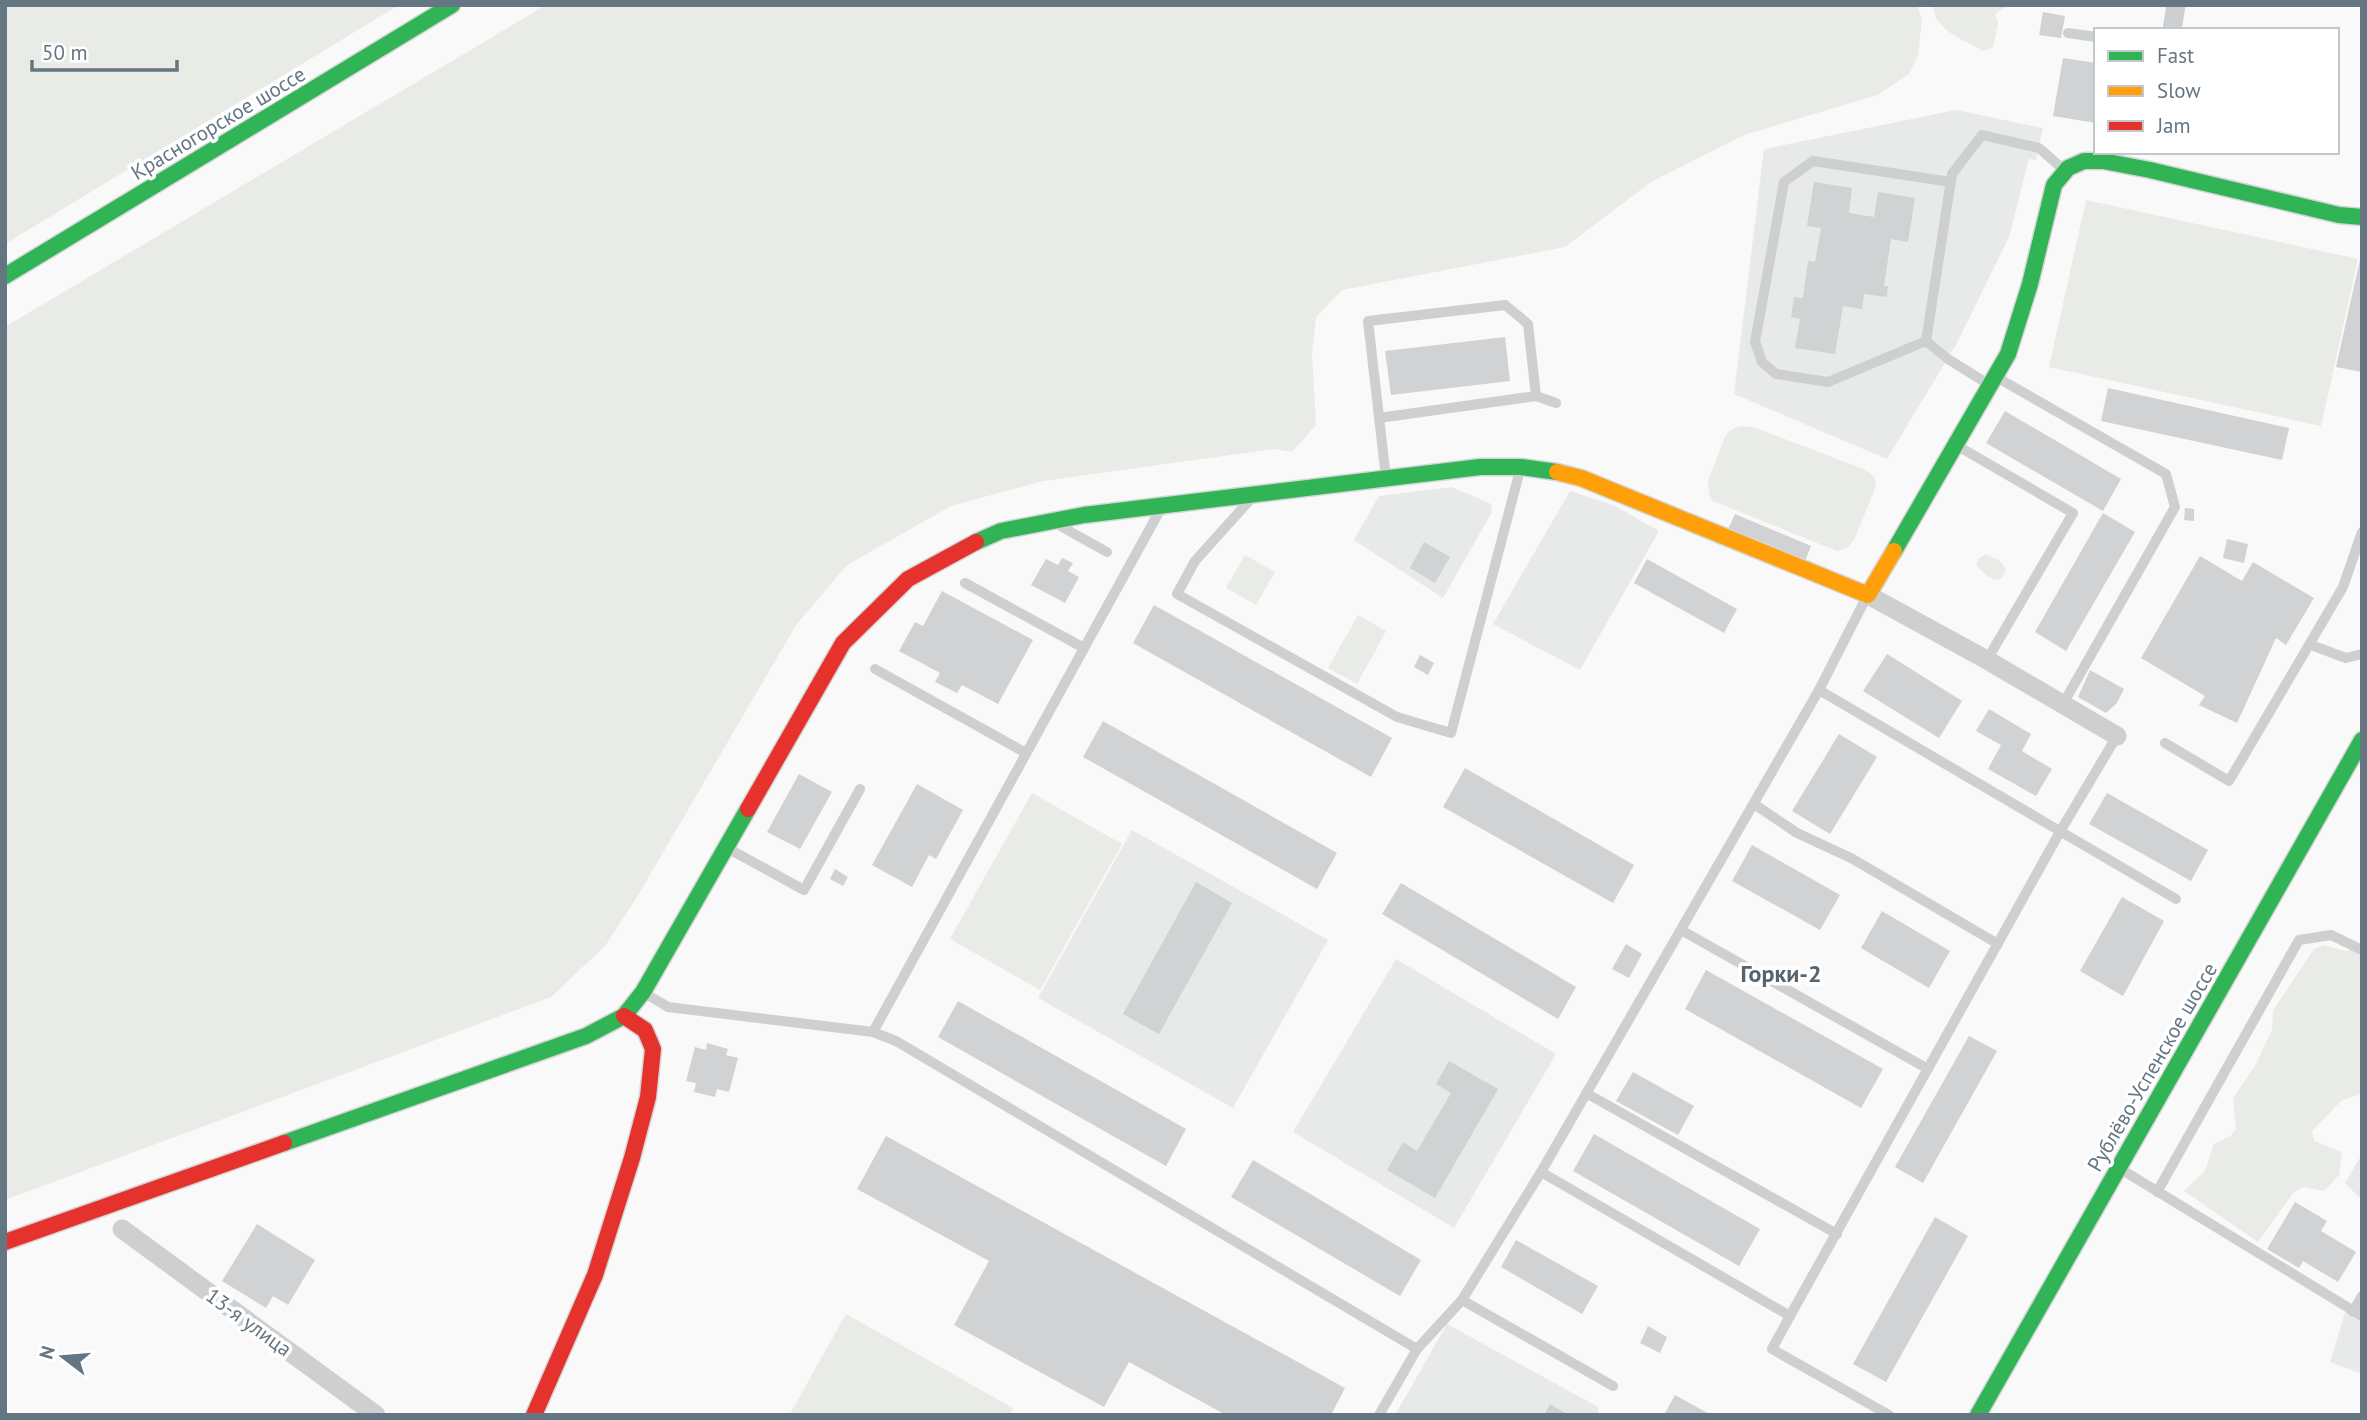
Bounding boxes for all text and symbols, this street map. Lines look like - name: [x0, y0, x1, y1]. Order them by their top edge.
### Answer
- scale bar: [32, 28, 177, 72]
- legend: [2094, 28, 2339, 154]
- text: 50 m: [42, 39, 88, 66]
- text: Fast: [2157, 42, 2194, 69]
- street label: Красногорское шоссе: [126, 60, 310, 186]
- text: Slow: [2157, 77, 2201, 104]
- text: Jam: [2156, 112, 2191, 139]
- district label: Горки-2: [1740, 958, 1822, 989]
- street label: Рублёво-Успенское шоссе: [2081, 958, 2223, 1176]
- street label: 13-я улица: [201, 1282, 297, 1362]
- north arrow: [28, 1322, 98, 1392]
- text: N: [33, 1343, 60, 1362]

